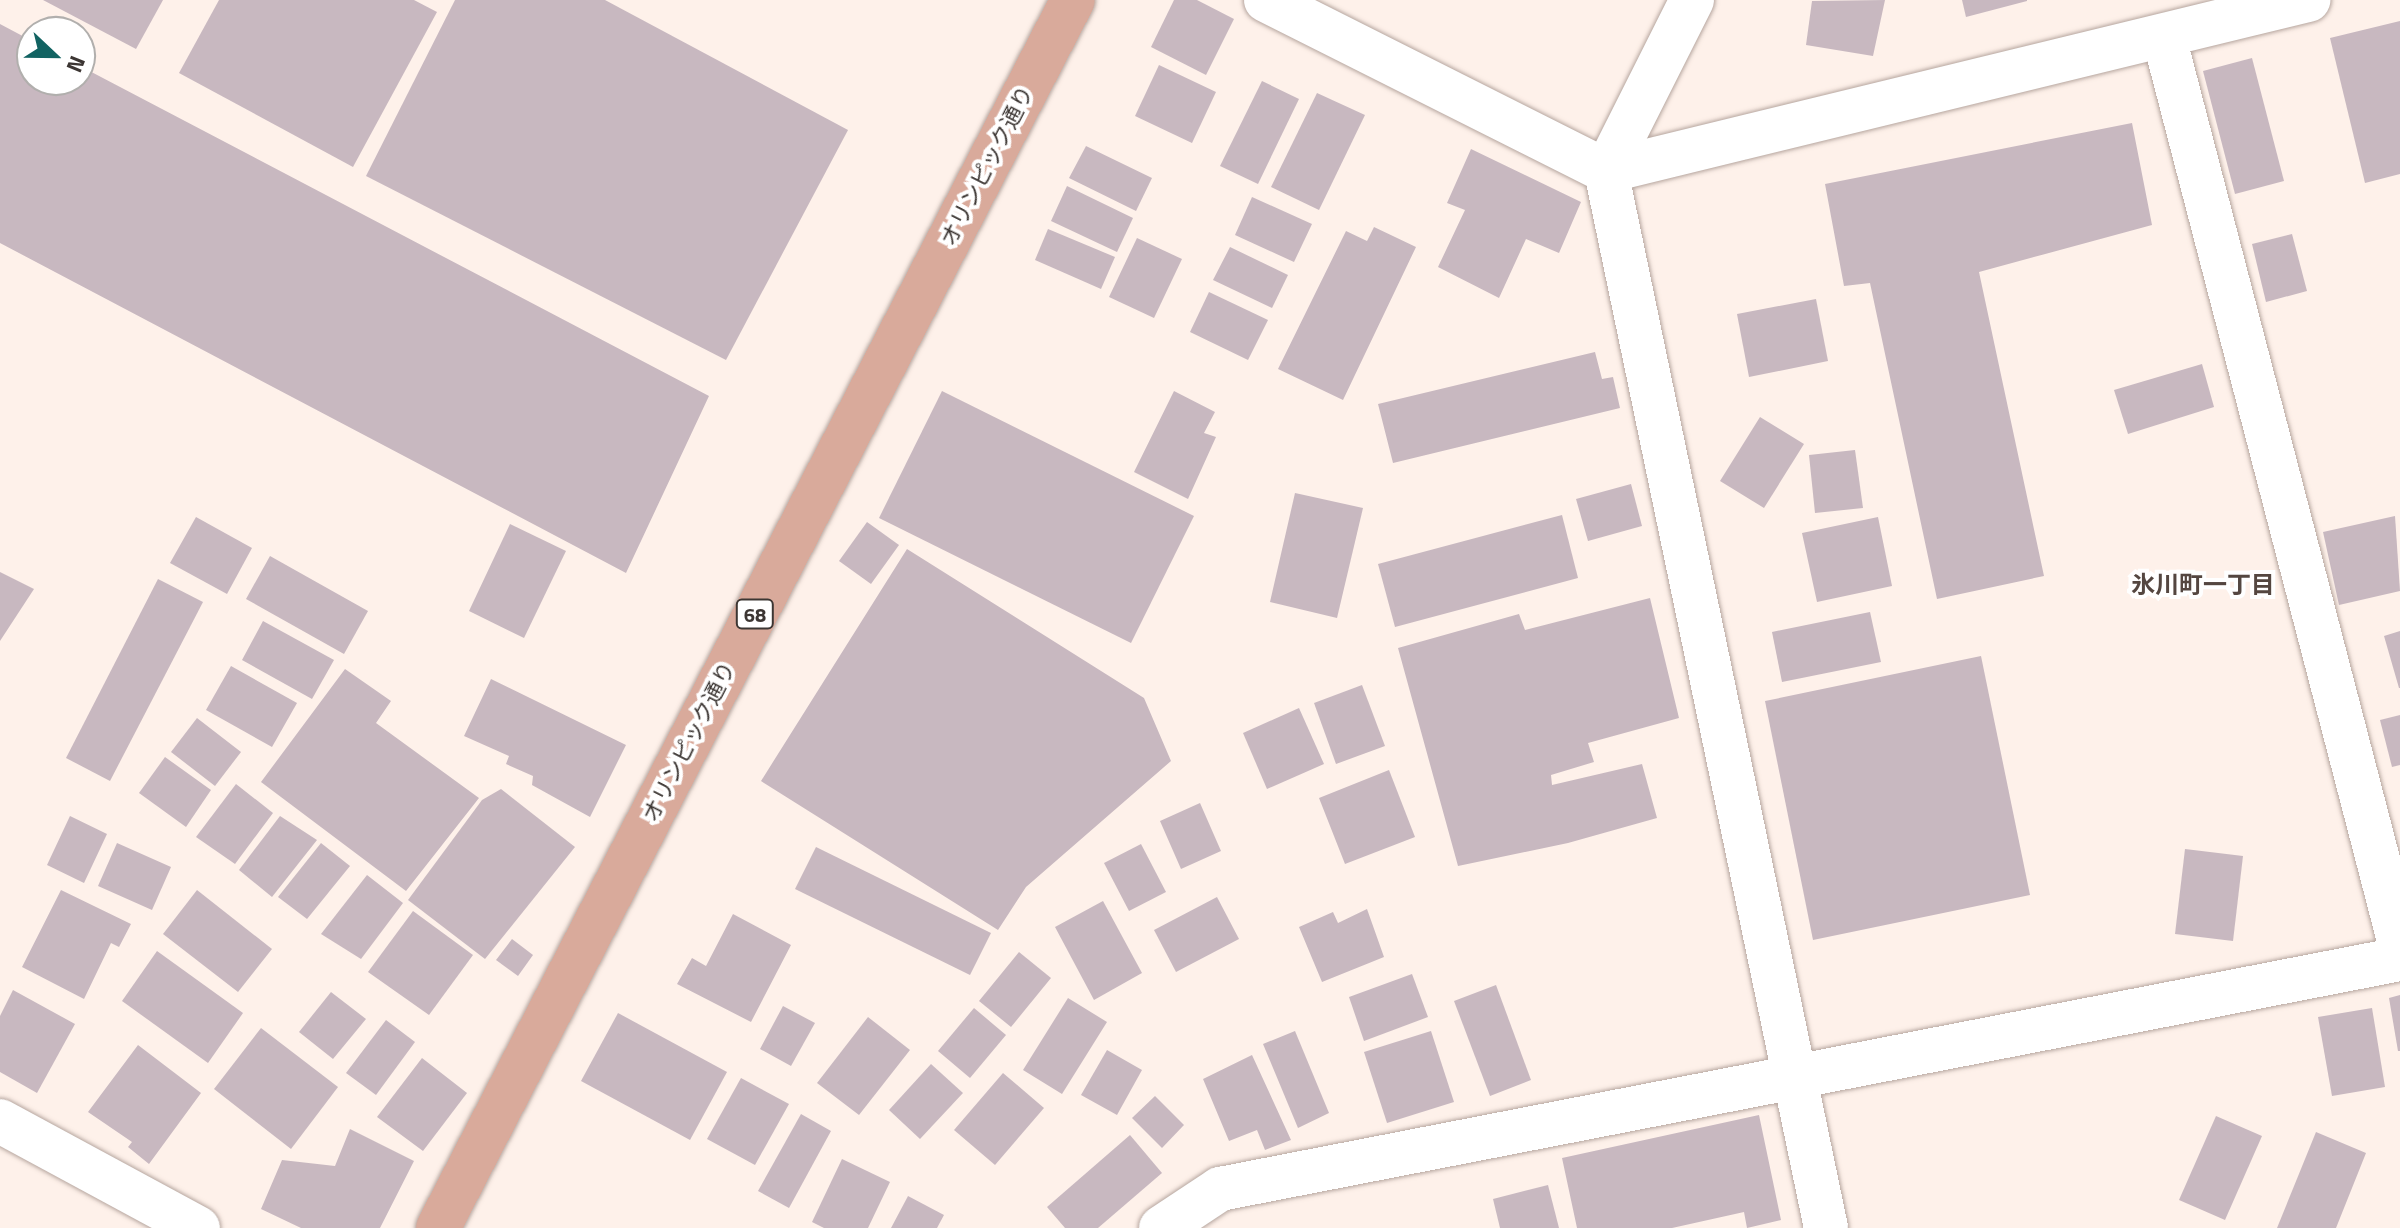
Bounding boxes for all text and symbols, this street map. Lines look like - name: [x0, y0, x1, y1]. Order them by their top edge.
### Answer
- north arrow: [16, 16, 96, 96]
- text: N: [58, 51, 95, 78]
- street label: オリンピック通り: [935, 82, 1039, 250]
- district label: 氷川町一丁目: [2131, 571, 2275, 599]
- road number: 68: [735, 598, 775, 630]
- street label: オリンピック通り: [637, 658, 741, 826]

